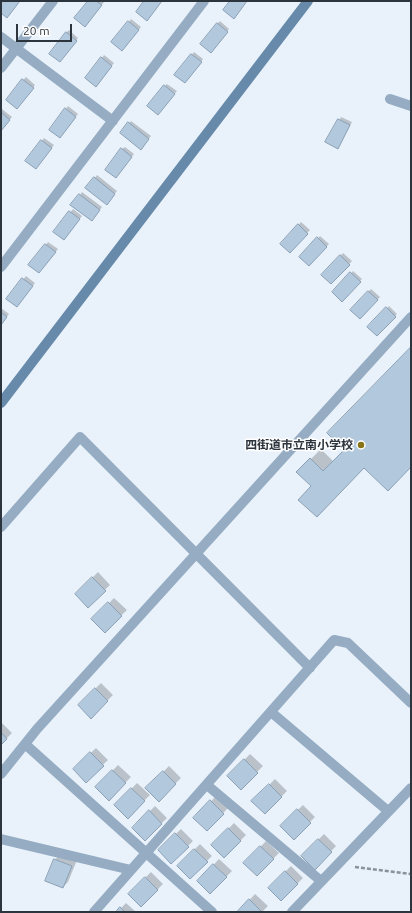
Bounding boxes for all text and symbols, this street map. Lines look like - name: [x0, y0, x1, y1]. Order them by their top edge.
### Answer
- scale bar: [18, 16, 74, 42]
- text: 20 m: [23, 24, 50, 37]
- place label: 四街道市立南小学校: [245, 438, 353, 452]
- marker: 四街道市立南小学校: [356, 440, 366, 450]

